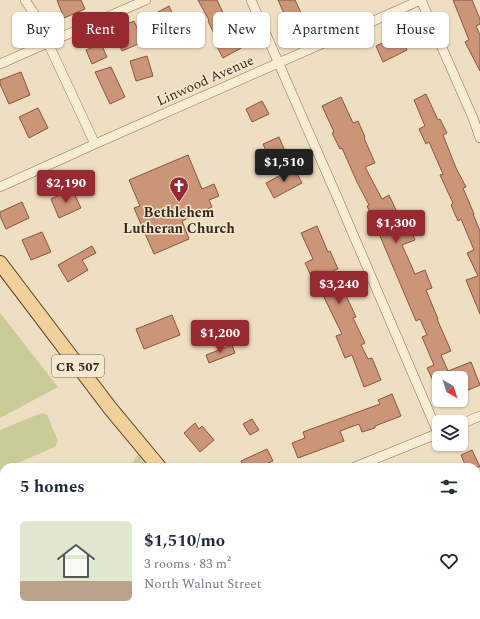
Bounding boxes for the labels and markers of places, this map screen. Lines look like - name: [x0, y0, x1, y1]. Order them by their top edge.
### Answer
- pin: $1,510: [251, 149, 317, 183]
- pin: $2,190: [33, 170, 99, 204]
- church icon: Bethlehem Lutheran Church: [168, 175, 190, 203]
- place label: Bethlehem Lutheran Church: [123, 202, 235, 239]
- pin: $1,300: [363, 210, 429, 244]
- pin: $3,240: [306, 271, 372, 305]
- pin: $1,200: [187, 320, 253, 354]

